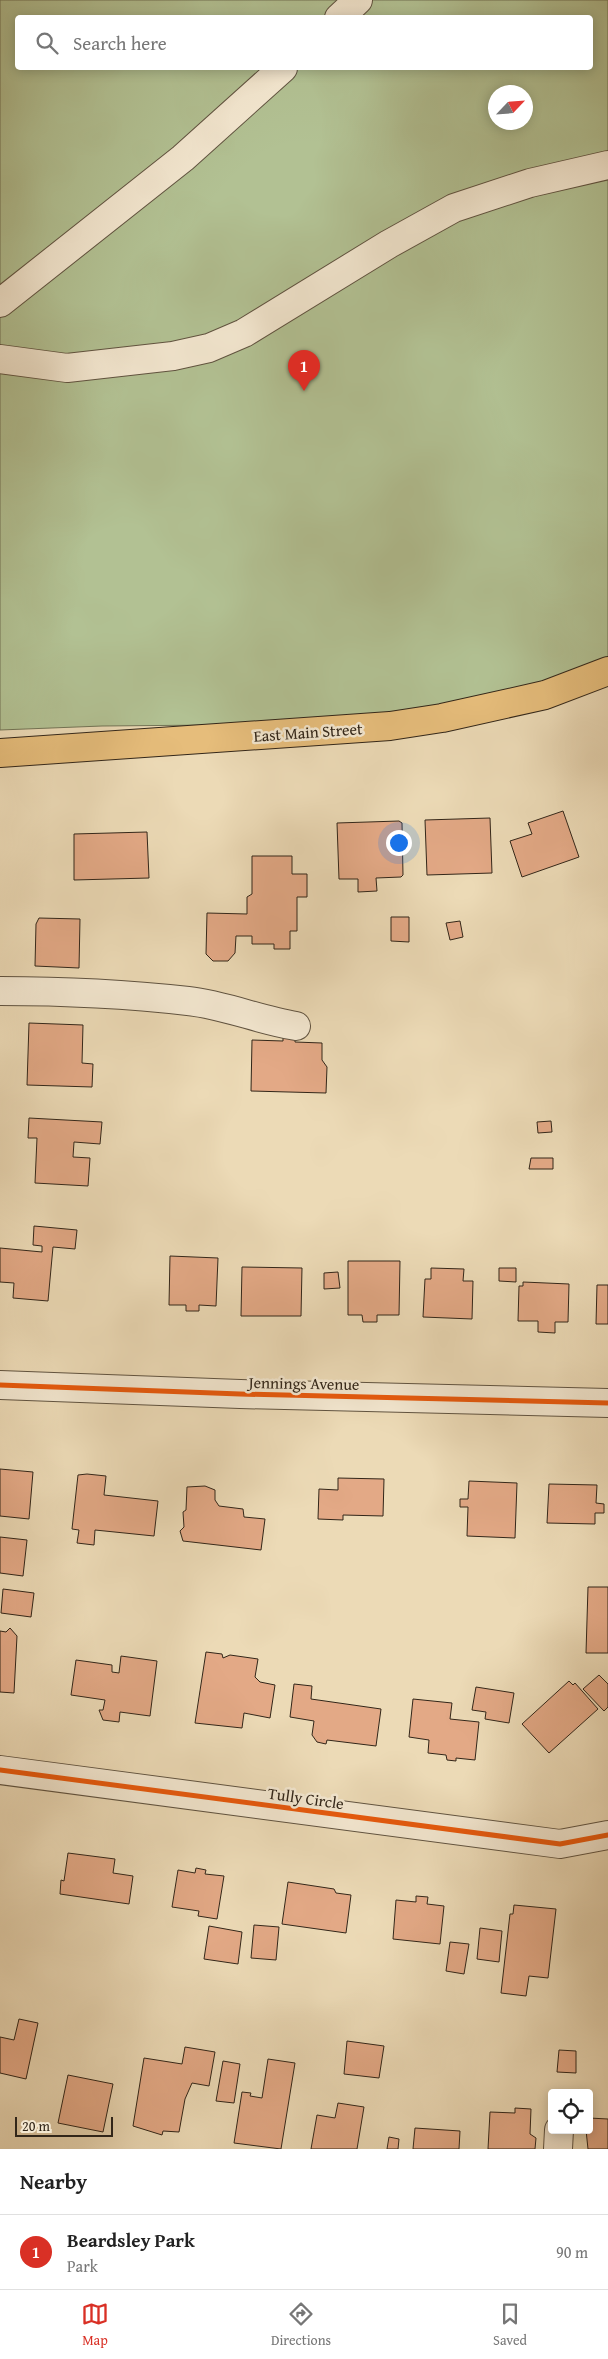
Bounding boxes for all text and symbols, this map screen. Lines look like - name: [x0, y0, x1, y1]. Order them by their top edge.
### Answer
- search box: [15, 15, 593, 70]
- icon: search: [33, 29, 61, 57]
- text: Search here: [73, 29, 167, 57]
- north arrow: [488, 85, 533, 130]
- pin: 1: [288, 350, 320, 391]
- street label: East Main Street: [253, 716, 364, 748]
- your location: [386, 830, 412, 856]
- street label: Jennings Avenue: [246, 1370, 360, 1396]
- street label: Tully Circle: [266, 1781, 346, 1815]
- map controls: [548, 2089, 593, 2134]
- button: locate: [548, 2089, 593, 2134]
- scale bar: [15, 2114, 112, 2137]
- text: 20 m: [22, 2116, 50, 2136]
- text: Nearby: [20, 2166, 87, 2197]
- text: Beardsley Park: [67, 2226, 195, 2254]
- text: 1: [32, 2240, 40, 2264]
- text: 90 m: [556, 2240, 588, 2264]
- text: Park: [67, 2254, 98, 2278]
- tab: Map: [81, 2300, 109, 2350]
- tab: Directions: [271, 2300, 331, 2350]
- tab: Saved: [493, 2300, 527, 2350]

